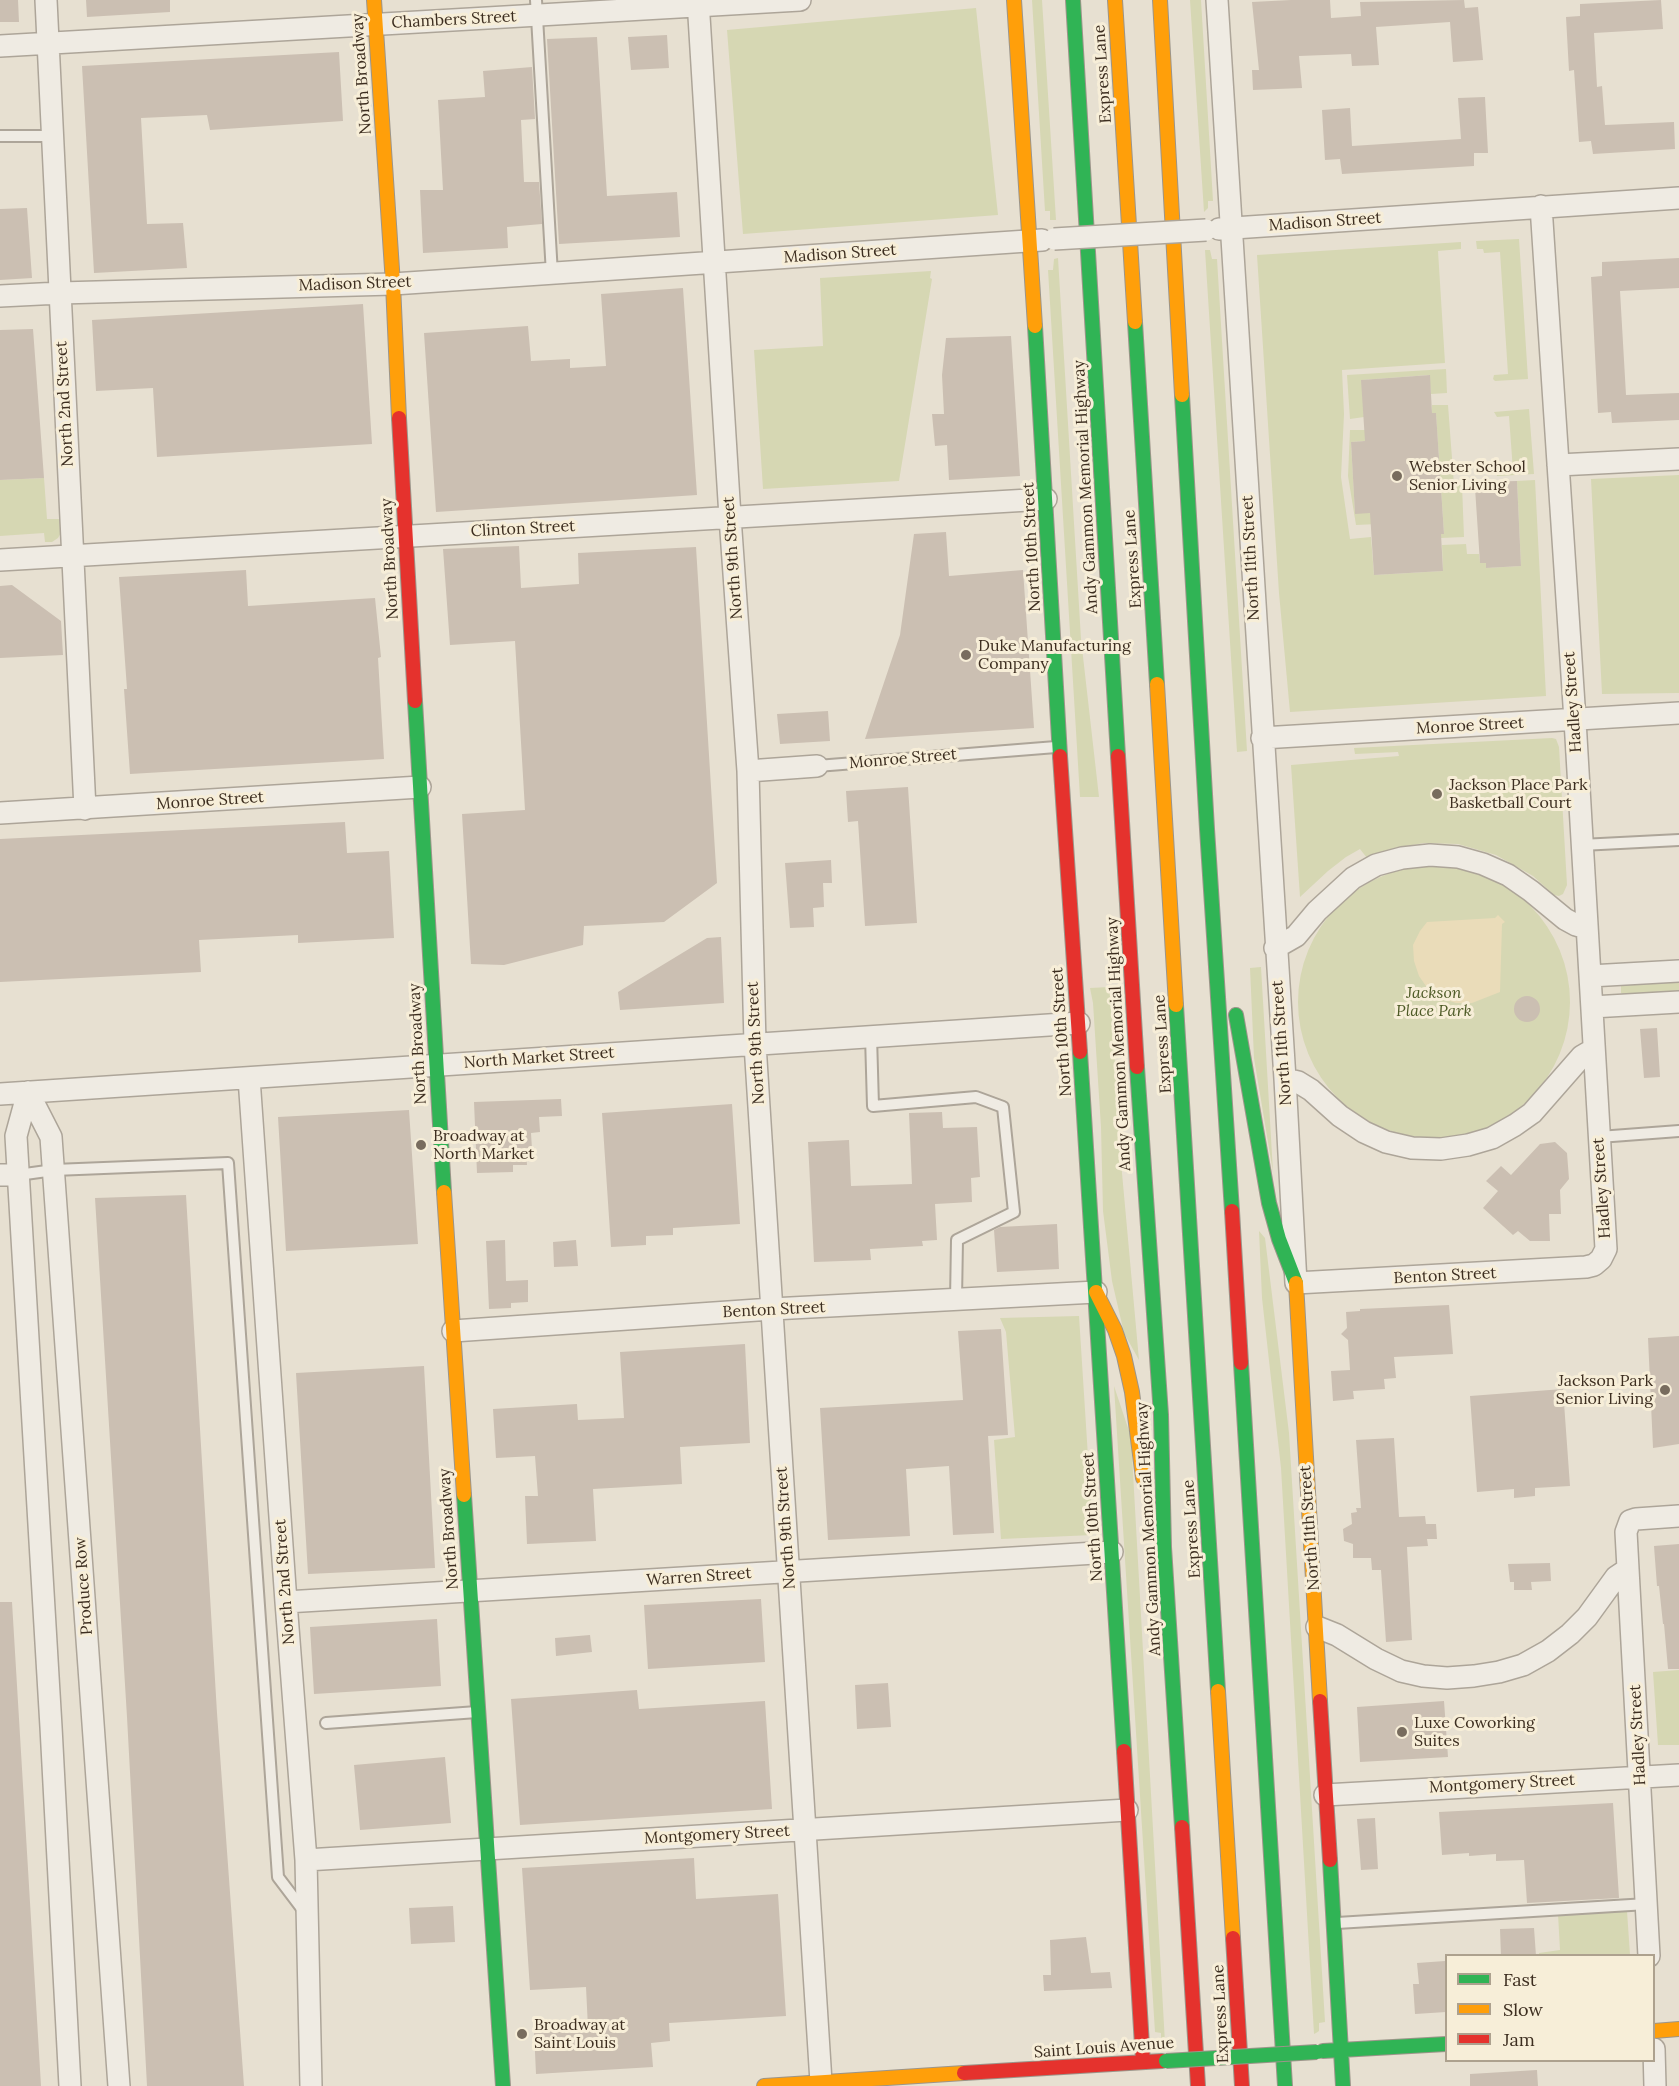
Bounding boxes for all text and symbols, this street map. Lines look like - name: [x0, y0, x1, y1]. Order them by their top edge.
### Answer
- street label: Chambers Street: [391, 7, 517, 33]
- street label: North Broadway: [348, 13, 376, 135]
- street label: Express Lane: [1090, 24, 1116, 124]
- street label: Madison Street: [1268, 208, 1382, 236]
- street label: Madison Street: [783, 240, 897, 268]
- street label: Madison Street: [298, 272, 412, 296]
- street label: North 2nd Street: [52, 341, 78, 467]
- street label: Andy Gammon Memorial Highway: [1070, 360, 1102, 614]
- place label: Webster School Senior Living: [1409, 457, 1526, 495]
- marker: Webster School Senior Living: [1390, 469, 1404, 483]
- street label: North 10th Street: [1019, 482, 1045, 612]
- street label: North 11th Street: [1238, 495, 1264, 621]
- street label: North 9th Street: [719, 496, 747, 620]
- street label: North Broadway: [377, 498, 403, 620]
- street label: Express Lane: [1120, 509, 1146, 609]
- street label: Clinton Street: [470, 517, 576, 541]
- place label: Duke Manufacturing Company: [978, 636, 1131, 674]
- marker: Duke Manufacturing Company: [959, 648, 973, 662]
- street label: Hadley Street: [1560, 651, 1586, 753]
- street label: Monroe Street: [1416, 714, 1524, 738]
- street label: Monroe Street: [848, 745, 958, 773]
- place label: Jackson Place Park Basketball Court: [1449, 775, 1588, 813]
- marker: Jackson Place Park Basketball Court: [1430, 787, 1444, 801]
- street label: Monroe Street: [155, 788, 265, 814]
- street label: Andy Gammon Memorial Highway: [1103, 917, 1135, 1171]
- street label: North 10th Street: [1048, 967, 1076, 1097]
- street label: North 11th Street: [1268, 980, 1296, 1106]
- street label: North 9th Street: [743, 981, 769, 1105]
- street label: North Broadway: [405, 983, 431, 1105]
- park label: Jackson Place Park: [1396, 983, 1472, 1021]
- street label: Express Lane: [1150, 994, 1176, 1094]
- street label: North Market Street: [463, 1043, 615, 1073]
- place label: Broadway at North Market: [433, 1126, 534, 1164]
- street label: Hadley Street: [1589, 1137, 1615, 1239]
- marker: Broadway at North Market: [414, 1138, 428, 1152]
- street label: Benton Street: [1393, 1264, 1497, 1288]
- street label: Benton Street: [722, 1298, 826, 1322]
- place label: Jackson Park Senior Living: [1556, 1371, 1653, 1409]
- marker: Jackson Park Senior Living: [1658, 1383, 1672, 1397]
- street label: Andy Gammon Memorial Highway: [1133, 1402, 1165, 1656]
- street label: North 10th Street: [1079, 1452, 1107, 1582]
- street label: North 11th Street: [1296, 1465, 1324, 1591]
- street label: North 9th Street: [772, 1466, 800, 1590]
- street label: North Broadway: [435, 1468, 463, 1590]
- street label: Express Lane: [1179, 1479, 1205, 1579]
- street label: North 2nd Street: [271, 1519, 299, 1645]
- street label: Produce Row: [71, 1536, 97, 1636]
- street label: Warren Street: [646, 1564, 752, 1590]
- street label: Hadley Street: [1626, 1684, 1650, 1786]
- place label: Luxe Coworking Suites: [1414, 1713, 1535, 1751]
- marker: Luxe Coworking Suites: [1395, 1725, 1409, 1739]
- street label: Montgomery Street: [1429, 1771, 1575, 1797]
- street label: Montgomery Street: [644, 1822, 790, 1848]
- legend: [1445, 1954, 1655, 2062]
- street label: Express Lane: [1209, 1964, 1233, 2064]
- text: Fast: [1503, 1968, 1537, 1991]
- text: Slow: [1503, 1998, 1543, 2021]
- place label: Broadway at Saint Louis: [534, 2015, 625, 2053]
- marker: Broadway at Saint Louis: [515, 2027, 529, 2041]
- text: Jam: [1503, 2028, 1535, 2051]
- street label: Saint Louis Avenue: [1033, 2034, 1175, 2062]

